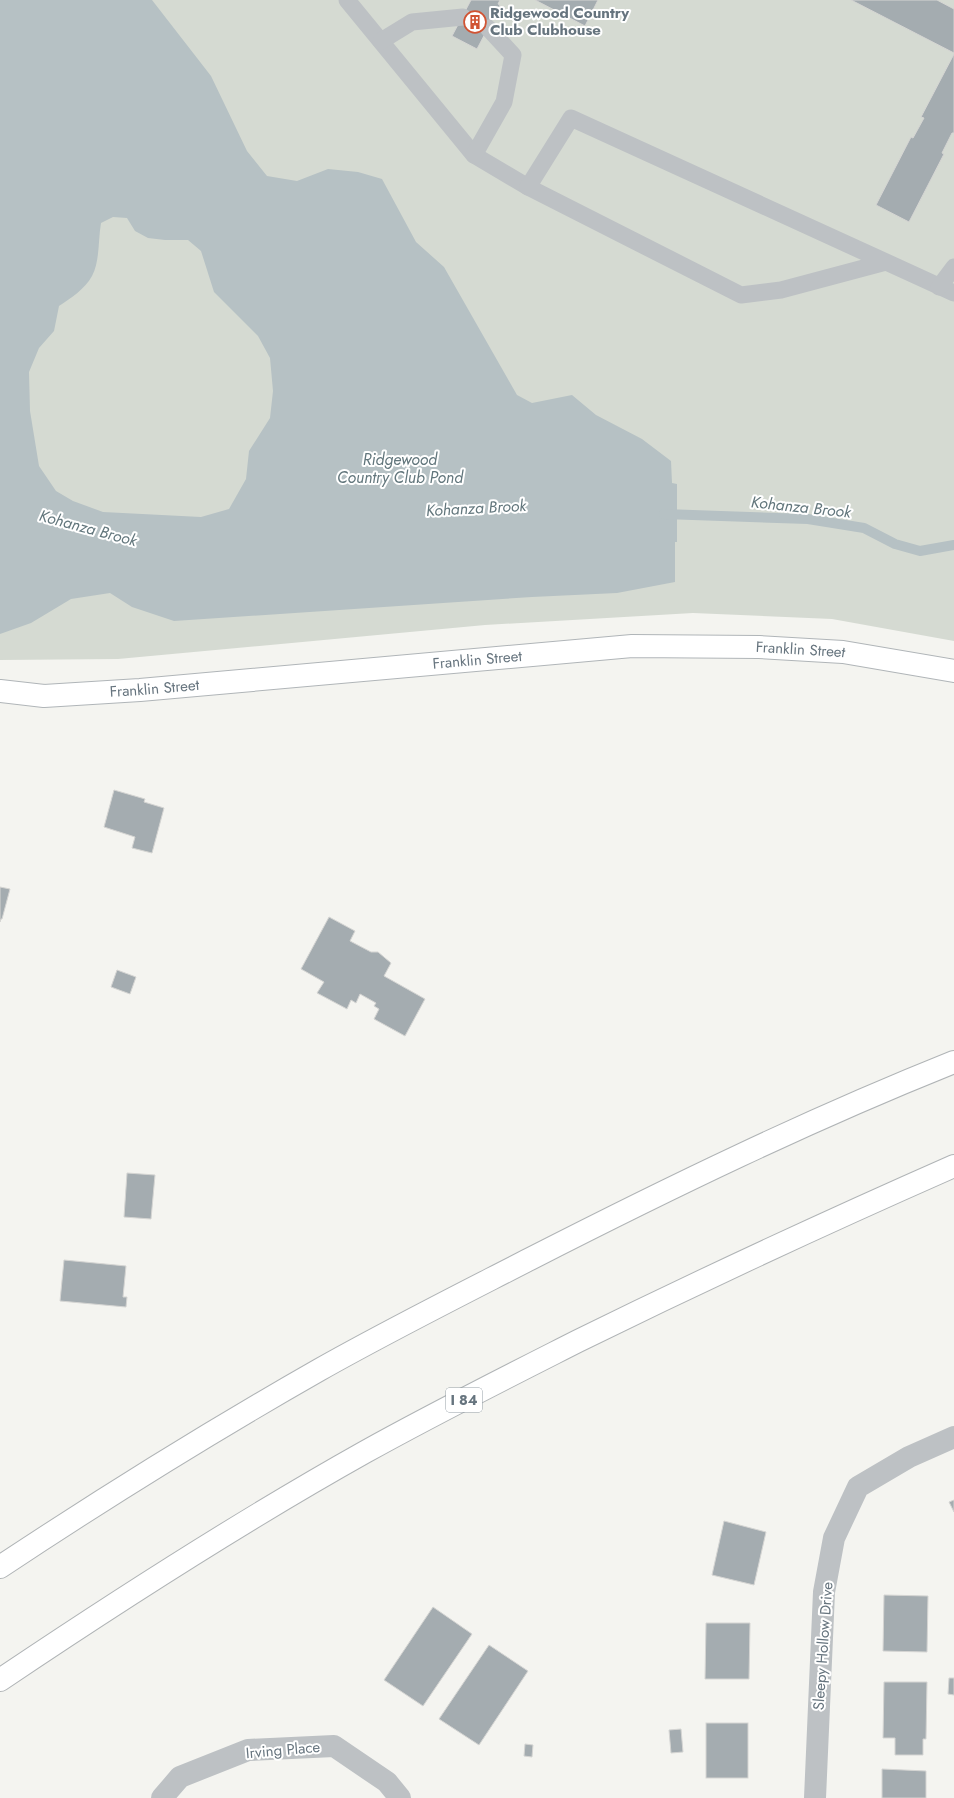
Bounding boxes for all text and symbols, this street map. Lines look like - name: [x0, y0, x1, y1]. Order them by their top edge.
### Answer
- place label: Ridgewood Country Club Clubhouse: [490, 2, 629, 41]
- building icon: Ridgewood Country Club Clubhouse: [462, 9, 488, 35]
- water label: Ridgewood Country Club Pond: [337, 448, 464, 489]
- water label: Kohanza Brook: [750, 490, 853, 524]
- water label: Kohanza Brook: [425, 494, 528, 522]
- water label: Kohanza Brook: [37, 504, 141, 552]
- street label: Franklin Street: [755, 636, 847, 663]
- street label: Franklin Street: [432, 645, 523, 675]
- street label: Franklin Street: [109, 674, 201, 703]
- road number: I 84: [446, 1388, 482, 1412]
- street label: Sleepy Hollow Drive: [808, 1581, 838, 1711]
- street label: Irving Place: [245, 1736, 321, 1764]

